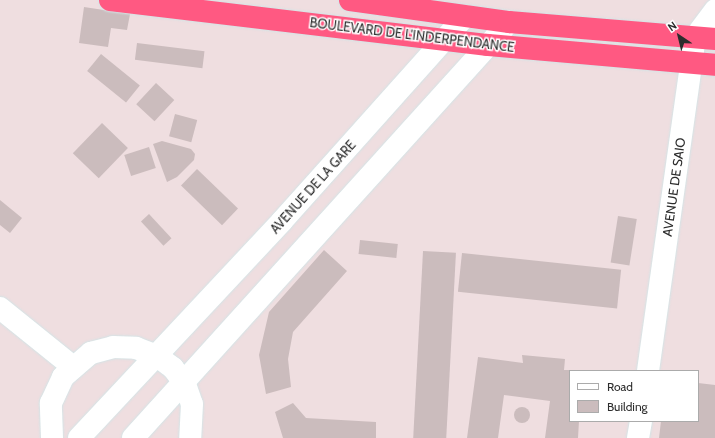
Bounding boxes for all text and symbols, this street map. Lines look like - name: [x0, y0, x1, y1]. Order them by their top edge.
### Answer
- street label: BOULEVARD DE L'INDERPENDANCE: [309, 15, 515, 55]
- north arrow: [659, 16, 699, 56]
- text: N: [665, 18, 679, 34]
- street label: AVENUE DE LA GARE: [267, 137, 359, 237]
- street label: AVENUE DE SAIO: [659, 137, 689, 237]
- legend: [569, 370, 699, 422]
- text: Road: [607, 379, 633, 394]
- text: Building: [607, 399, 648, 414]

